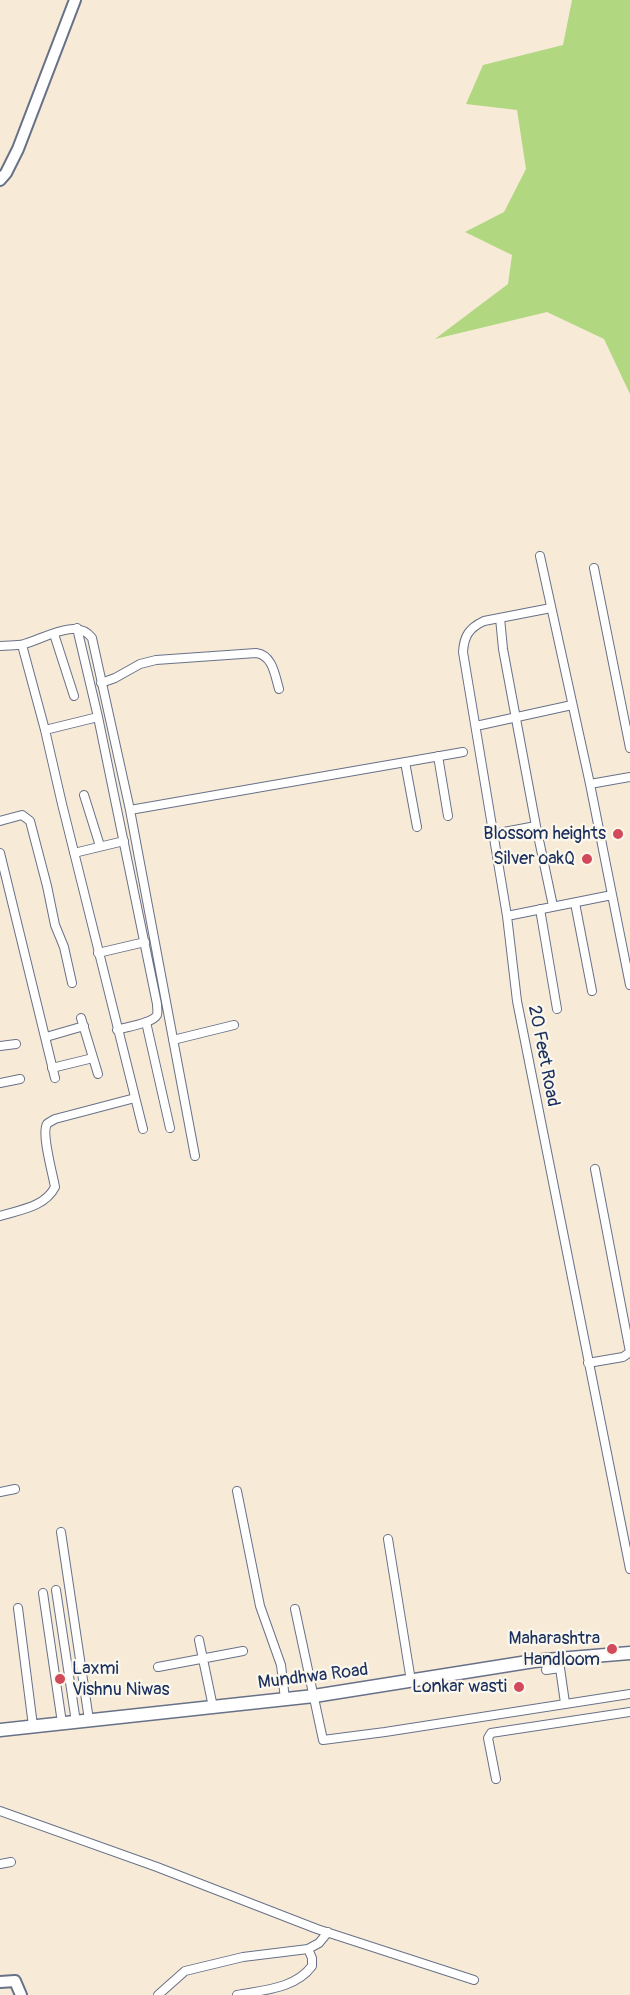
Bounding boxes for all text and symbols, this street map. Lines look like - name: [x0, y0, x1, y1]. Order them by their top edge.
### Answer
- place label: Blossom heights: [483, 823, 606, 845]
- marker: Blossom heights: [611, 827, 625, 841]
- place label: Silver oakQ: [493, 848, 575, 870]
- marker: Silver oakQ: [580, 852, 594, 866]
- street label: 20 Feet Road: [523, 1004, 563, 1108]
- place label: Maharashtra Handloom: [509, 1628, 600, 1670]
- marker: Maharashtra Handloom: [605, 1642, 619, 1656]
- place label: Laxmi Vishnu Niwas: [72, 1658, 170, 1700]
- street label: Mundhwa Road: [257, 1660, 369, 1694]
- marker: Laxmi Vishnu Niwas: [53, 1672, 67, 1686]
- place label: Lonkar wasti: [412, 1676, 507, 1698]
- marker: Lonkar wasti: [512, 1680, 526, 1694]

